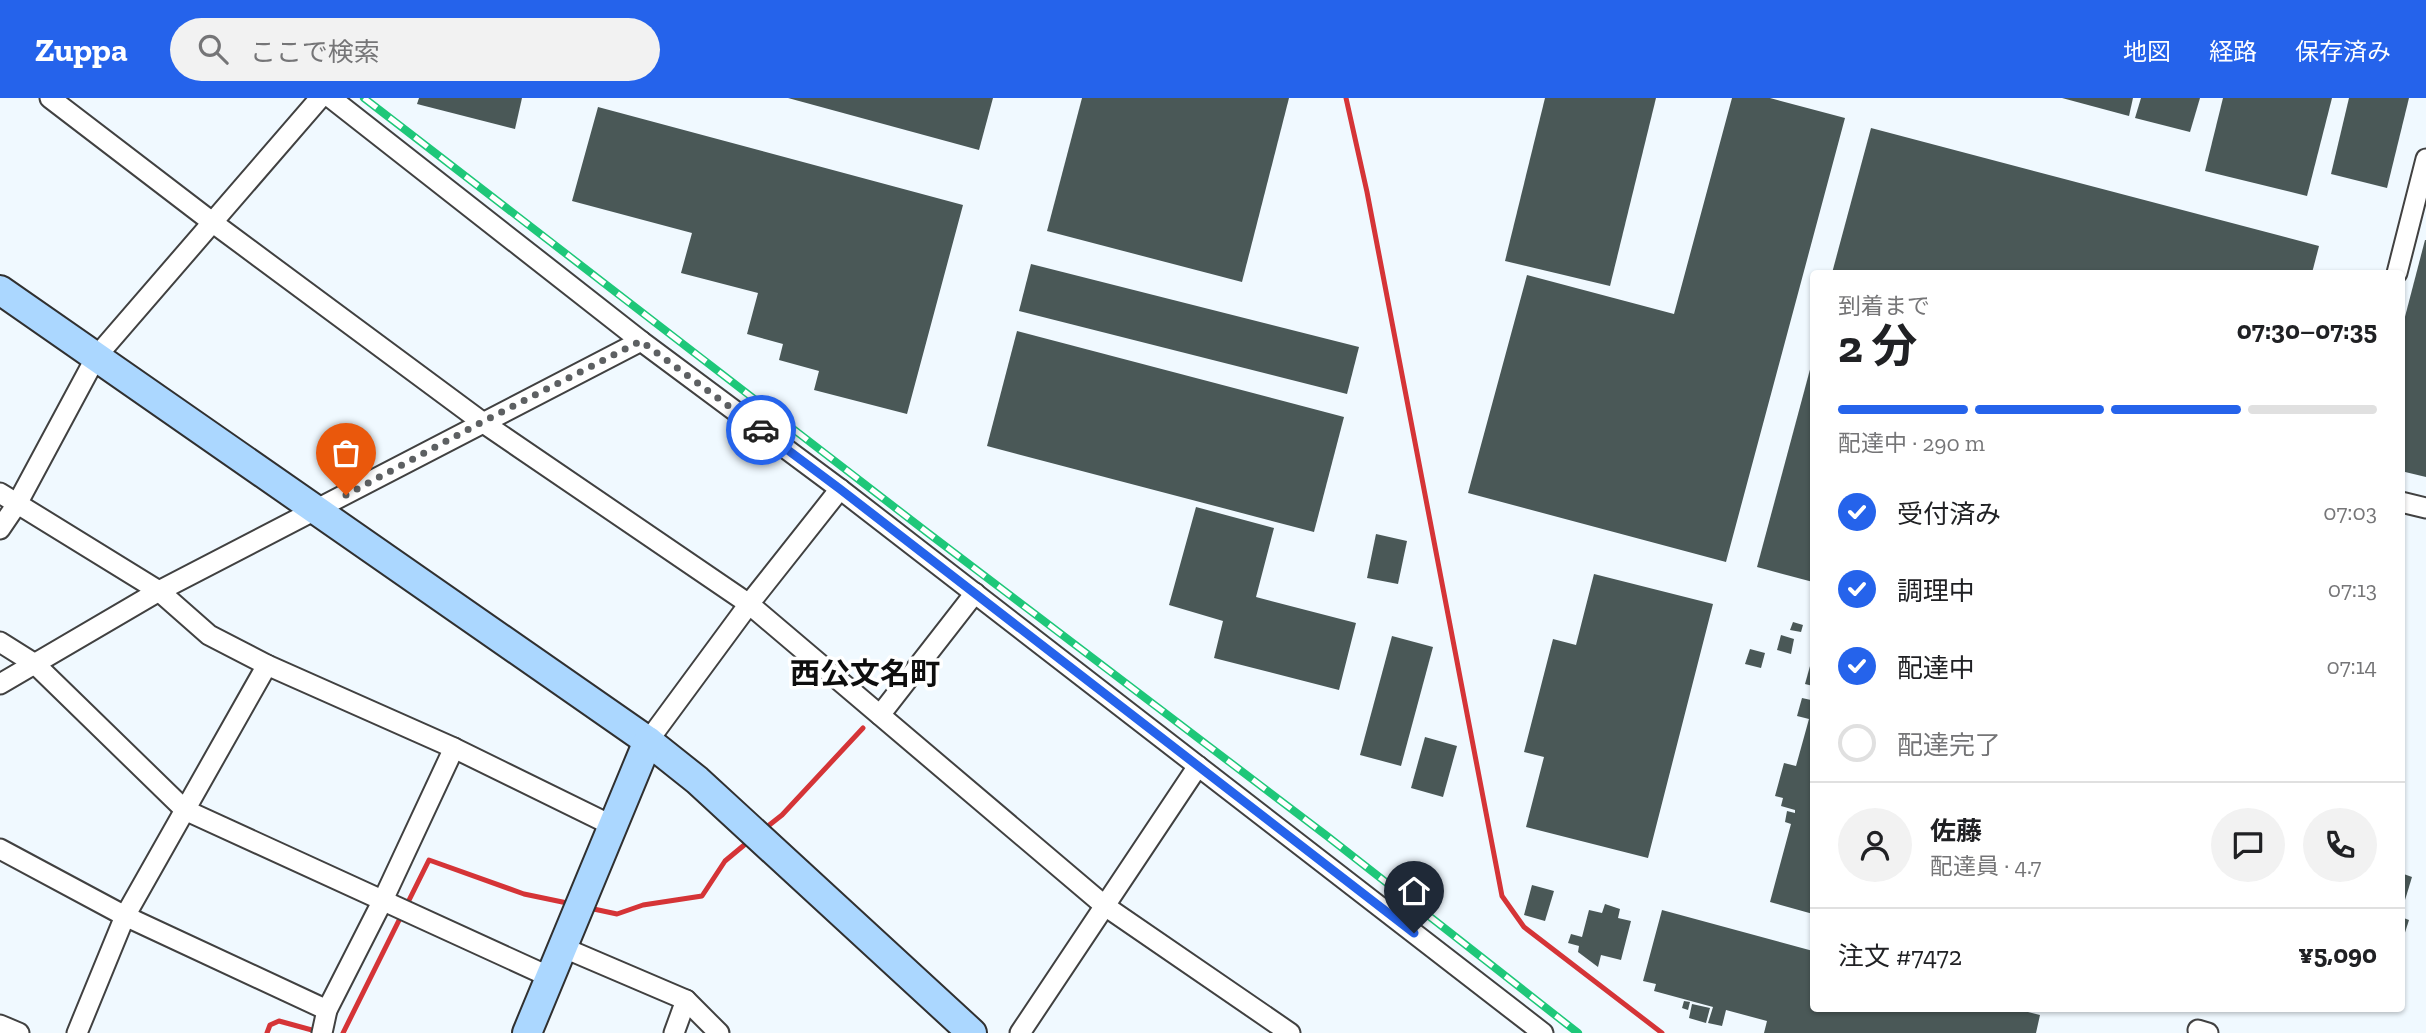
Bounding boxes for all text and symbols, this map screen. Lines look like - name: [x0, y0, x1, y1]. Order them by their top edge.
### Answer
- search box: [170, 18, 660, 81]
- text: Zuppa: [35, 30, 128, 69]
- icon: search: [194, 30, 232, 68]
- text: ここで検索: [250, 36, 380, 68]
- text: 地図: [2123, 37, 2171, 66]
- text: 経路: [2209, 37, 2257, 66]
- text: 保存済み: [2295, 37, 2391, 66]
- text: 到着まで: [1838, 292, 1930, 320]
- text: 07:30–07:35: [2237, 314, 2377, 346]
- text: 2 分: [1838, 319, 1917, 374]
- courier: [726, 395, 796, 465]
- icon: car: [742, 411, 780, 449]
- pin: [316, 423, 376, 495]
- text: 配達中 · 290 m: [1838, 429, 1985, 457]
- icon: bag: [327, 434, 365, 472]
- icon: check: [1838, 493, 1876, 531]
- text: 受付済み: [1897, 498, 2001, 530]
- text: 07:03: [2323, 498, 2377, 526]
- icon: check: [1838, 570, 1876, 608]
- text: 調理中: [1897, 575, 1975, 607]
- text: 07:13: [2328, 575, 2377, 603]
- icon: check: [1838, 647, 1876, 685]
- text: 配達中: [1897, 652, 1975, 684]
- text: 07:14: [2327, 652, 2377, 680]
- district label: 西公文名町: [790, 656, 940, 692]
- text: 配達完了: [1897, 729, 2001, 761]
- button: person: [1838, 808, 1912, 882]
- button: chat: [2211, 808, 2285, 882]
- button: phone: [2303, 808, 2377, 882]
- text: 佐藤: [1930, 815, 1982, 847]
- text: 配達員 · 4.7: [1930, 852, 2041, 880]
- pin: [1384, 861, 1444, 933]
- icon: home: [1395, 872, 1433, 910]
- text: ¥5,090: [2298, 938, 2377, 970]
- text: 注文 #7472: [1838, 940, 1962, 972]

